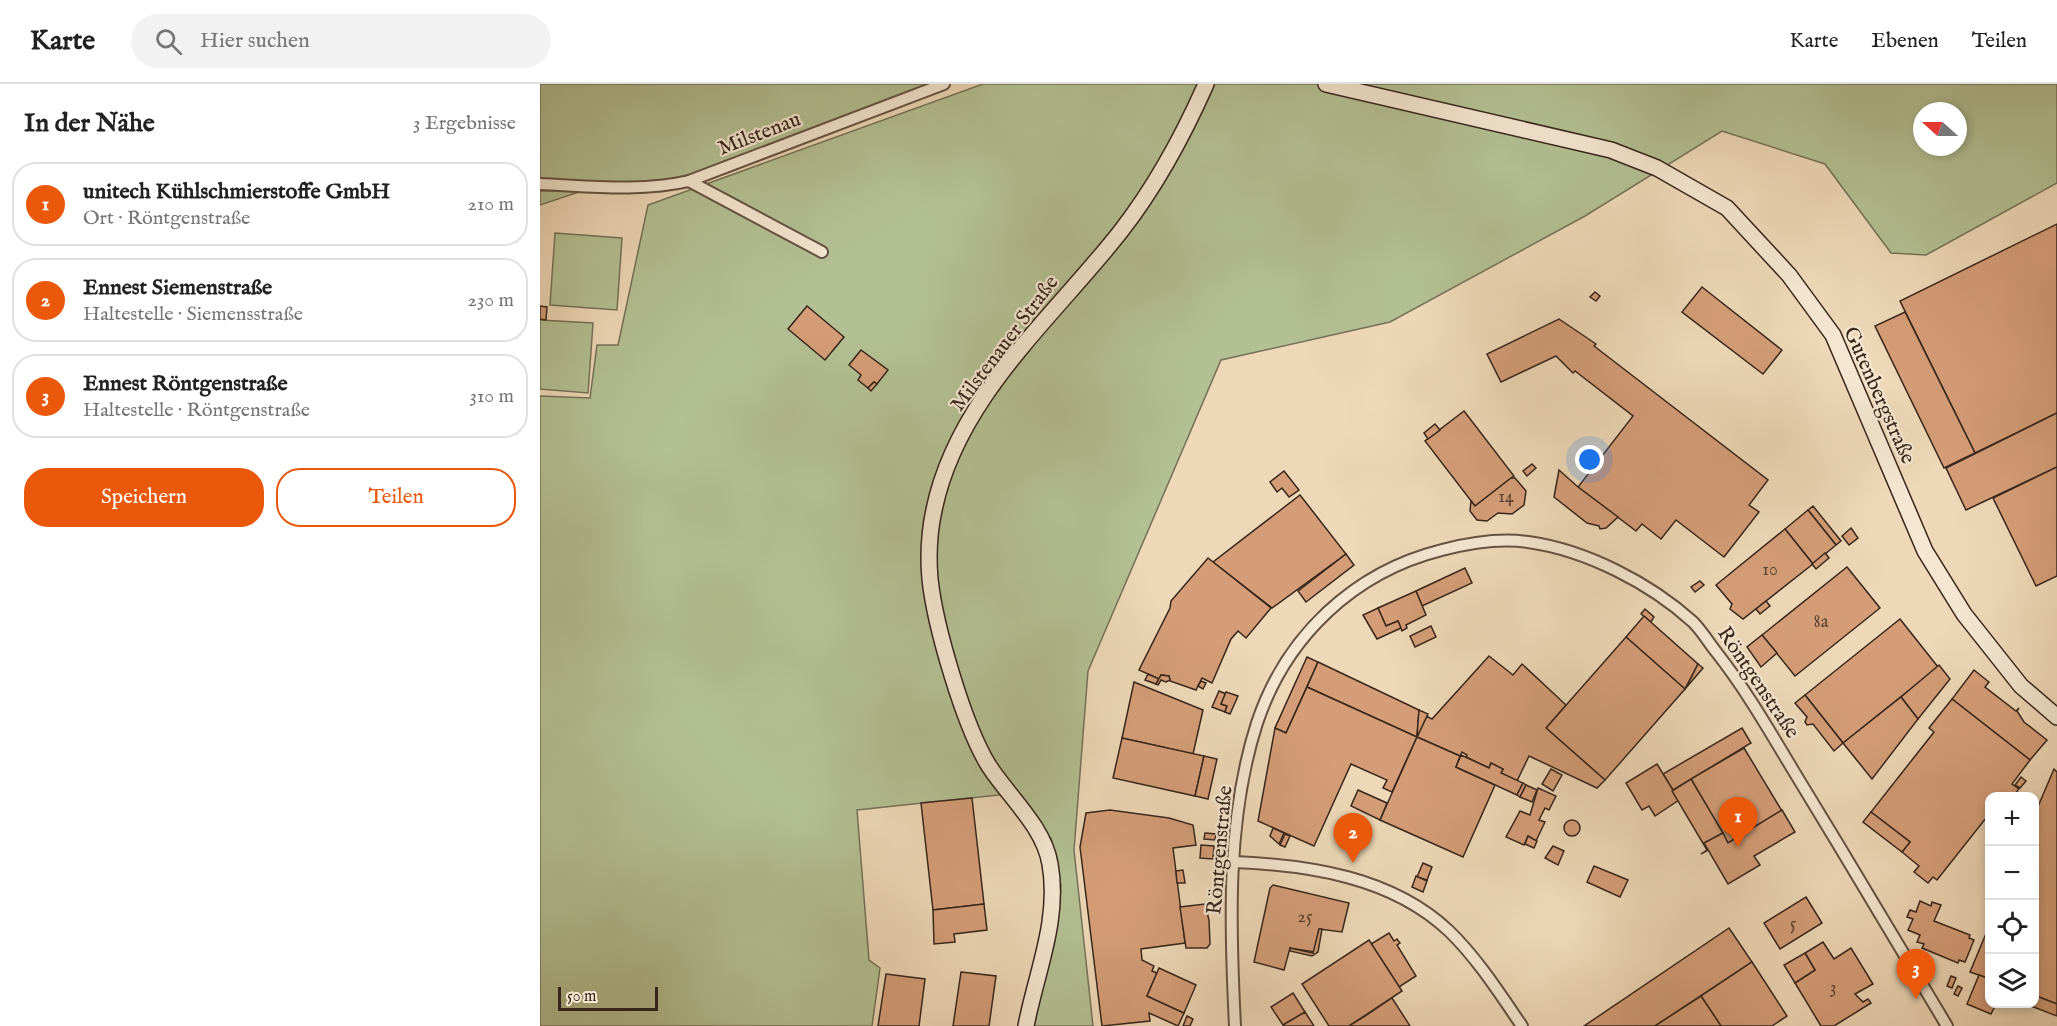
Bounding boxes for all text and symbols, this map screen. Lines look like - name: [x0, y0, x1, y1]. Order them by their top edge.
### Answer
- search box: [131, 14, 551, 68]
- text: Karte: [30, 24, 95, 59]
- icon: search: [152, 25, 185, 58]
- text: Hier suchen: [200, 27, 310, 55]
- text: Karte: [1790, 28, 1838, 55]
- text: Ebenen: [1871, 28, 1939, 55]
- text: Teilen: [1972, 28, 2027, 55]
- north arrow: [1913, 102, 1967, 156]
- street label: Milstenau: [714, 106, 805, 163]
- text: In der Nähe: [24, 107, 155, 140]
- text: 3 Ergebnisse: [413, 111, 516, 136]
- text: unitech Kühlschmierstoffe GmbH: [83, 178, 390, 206]
- text: 1: [42, 192, 49, 217]
- text: 210 m: [468, 192, 514, 217]
- text: Ort · Röntgenstraße: [83, 206, 250, 231]
- street label: Milstenauer Straße: [945, 270, 1065, 417]
- text: Ennest Siemenstraße: [83, 274, 272, 302]
- text: 2: [41, 288, 50, 313]
- text: 230 m: [468, 288, 514, 313]
- text: Haltestelle · Siemensstraße: [83, 302, 303, 327]
- street label: Gutenbergstraße: [1836, 323, 1921, 469]
- text: Ennest Röntgenstraße: [83, 370, 288, 398]
- text: 3: [42, 384, 49, 409]
- text: 310 m: [470, 384, 514, 409]
- text: Haltestelle · Röntgenstraße: [83, 398, 310, 423]
- your location: [1575, 445, 1604, 474]
- button: Speichern: [24, 468, 264, 527]
- button: Teilen: [276, 468, 516, 527]
- house number: 14: [1498, 486, 1514, 509]
- house number: 10: [1762, 559, 1778, 582]
- house number: 8a: [1814, 611, 1829, 634]
- street label: Röntgenstraße: [1710, 622, 1805, 744]
- street label: Röntgenstraße: [1201, 784, 1240, 916]
- map controls: [1985, 792, 2039, 1008]
- button: +: [1985, 792, 2039, 846]
- pin: 1: [1718, 798, 1758, 847]
- pin: 2: [1334, 814, 1372, 863]
- button: −: [1985, 846, 2039, 900]
- button: locate: [1985, 900, 2039, 954]
- house number: 25: [1298, 906, 1313, 929]
- house number: 5: [1790, 913, 1797, 936]
- pin: 3: [1896, 950, 1936, 999]
- button: layers: [1985, 954, 2039, 1008]
- house number: 3: [1830, 977, 1836, 1000]
- scale bar: [558, 984, 658, 1012]
- text: 50 m: [567, 987, 596, 1007]

